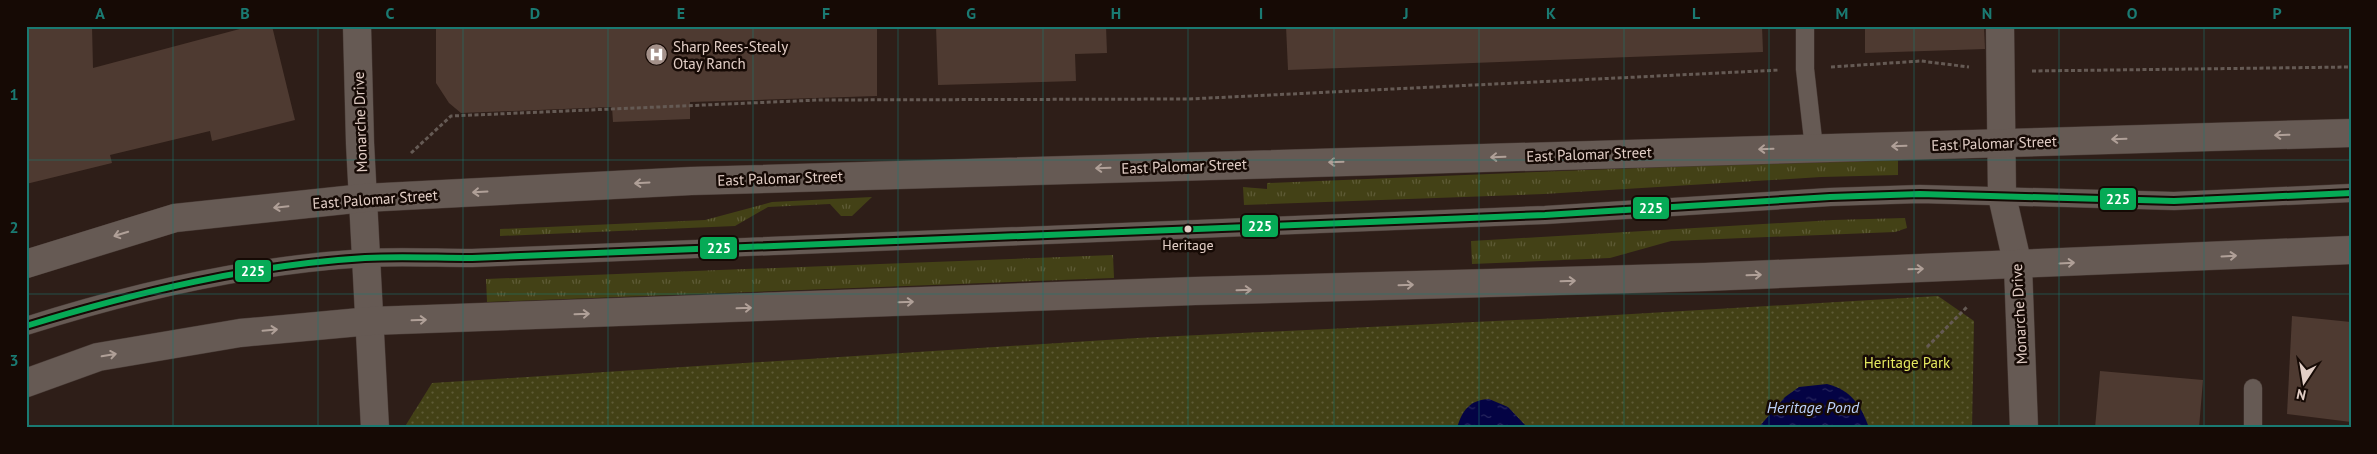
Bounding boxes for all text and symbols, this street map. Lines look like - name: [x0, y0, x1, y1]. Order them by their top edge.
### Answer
- text: A: [95, 3, 105, 23]
- text: B: [240, 3, 250, 23]
- text: C: [386, 3, 395, 23]
- text: D: [530, 3, 540, 23]
- text: E: [677, 3, 685, 23]
- text: F: [822, 3, 830, 23]
- text: G: [966, 3, 976, 23]
- text: H: [1111, 3, 1121, 23]
- text: I: [1259, 3, 1263, 23]
- text: J: [1402, 3, 1409, 23]
- text: K: [1546, 3, 1556, 23]
- text: L: [1692, 3, 1701, 23]
- text: M: [1836, 3, 1848, 23]
- text: N: [1982, 3, 1992, 23]
- text: O: [2127, 3, 2138, 23]
- text: P: [2272, 3, 2282, 23]
- place label: Sharp Rees-Stealy Otay Ranch: [673, 37, 788, 73]
- hospital icon: Sharp Rees-Stealy Otay Ranch: [645, 43, 669, 67]
- street label: Monarche Drive: [349, 71, 371, 173]
- text: 1: [9, 84, 19, 104]
- one-way arrow: [2274, 130, 2290, 140]
- street label: East Palomar Street: [1931, 131, 2057, 155]
- one-way arrow: [2111, 135, 2127, 144]
- one-way arrow: [1891, 141, 1907, 150]
- street label: East Palomar Street: [1526, 142, 1652, 166]
- one-way arrow: [1758, 145, 1774, 154]
- one-way arrow: [1491, 152, 1507, 162]
- street label: East Palomar Street: [1121, 154, 1247, 178]
- one-way arrow: [1328, 157, 1344, 166]
- one-way arrow: [1096, 164, 1112, 173]
- street label: East Palomar Street: [717, 166, 843, 190]
- one-way arrow: [634, 179, 650, 188]
- street label: East Palomar Street: [312, 185, 438, 213]
- one-way arrow: [472, 187, 488, 196]
- line badge: 225: [2099, 187, 2137, 211]
- text: 225: [2106, 190, 2130, 208]
- line badge: 225: [1632, 196, 1670, 220]
- text: 225: [1639, 199, 1663, 217]
- one-way arrow: [273, 202, 289, 212]
- line badge: 225: [1241, 214, 1279, 238]
- text: 2: [9, 217, 19, 237]
- text: 225: [1248, 217, 1272, 235]
- marker: Heritage: [1183, 224, 1193, 234]
- one-way arrow: [114, 230, 130, 240]
- line badge: 225: [699, 236, 738, 260]
- place label: Heritage: [1162, 236, 1214, 254]
- text: 225: [707, 239, 731, 257]
- one-way arrow: [2221, 251, 2237, 260]
- line badge: 225: [234, 259, 272, 283]
- one-way arrow: [2059, 259, 2075, 268]
- text: 225: [241, 262, 265, 280]
- street label: Monarche Drive: [2007, 263, 2031, 365]
- one-way arrow: [1908, 264, 1924, 274]
- one-way arrow: [1746, 271, 1762, 280]
- one-way arrow: [1560, 276, 1576, 286]
- one-way arrow: [1398, 281, 1414, 290]
- one-way arrow: [1235, 285, 1251, 295]
- one-way arrow: [898, 297, 914, 306]
- one-way arrow: [736, 303, 752, 312]
- one-way arrow: [573, 309, 589, 318]
- one-way arrow: [411, 315, 427, 324]
- one-way arrow: [261, 325, 277, 335]
- text: 3: [9, 350, 19, 370]
- one-way arrow: [101, 350, 117, 360]
- park label: Heritage Park: [1864, 353, 1951, 372]
- north arrow: [2280, 356, 2330, 406]
- text: N: [2295, 385, 2308, 404]
- water label: Heritage Pond: [1767, 397, 1860, 417]

